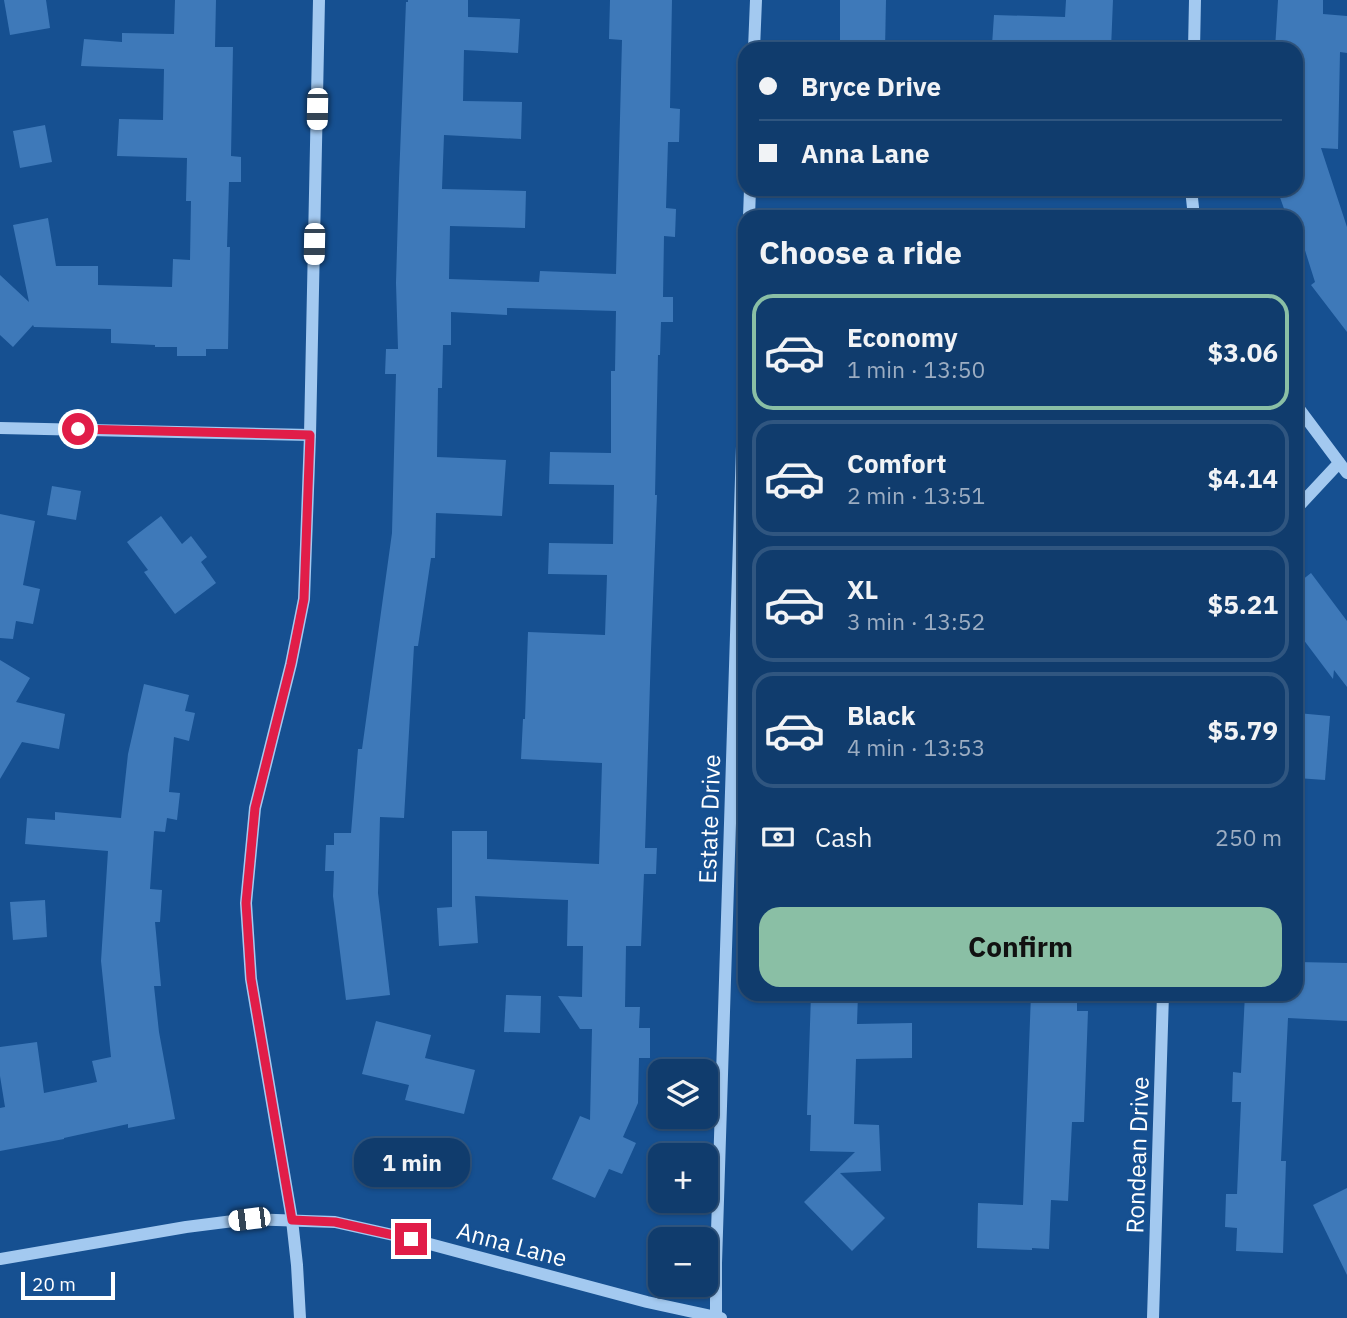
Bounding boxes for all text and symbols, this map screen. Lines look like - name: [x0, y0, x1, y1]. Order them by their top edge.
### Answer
- text: Bryce Drive: [801, 69, 941, 103]
- car: [307, 88, 328, 130]
- text: Anna Lane: [801, 136, 930, 170]
- car: [304, 223, 325, 265]
- text: Choose a ride: [759, 231, 962, 273]
- text: Economy: [847, 320, 958, 354]
- icon: car: [763, 321, 826, 384]
- text: $3.06: [1208, 335, 1278, 369]
- text: 1 min · 13:50: [847, 354, 985, 384]
- route start: [62, 413, 94, 445]
- text: Comfort: [847, 446, 946, 480]
- icon: car: [763, 447, 826, 510]
- text: $4.14: [1208, 461, 1278, 495]
- text: 2 min · 13:51: [847, 480, 985, 510]
- text: XL: [847, 572, 878, 606]
- icon: car: [763, 573, 826, 636]
- text: $5.21: [1208, 587, 1278, 621]
- text: 3 min · 13:52: [847, 606, 985, 636]
- text: Black: [847, 698, 915, 732]
- icon: car: [763, 699, 826, 762]
- text: $5.79: [1208, 713, 1278, 747]
- text: 4 min · 13:53: [847, 732, 985, 762]
- street label: Estate Drive: [691, 754, 727, 884]
- icon: cash: [759, 818, 797, 856]
- text: Cash: [815, 820, 872, 854]
- text: 250 m: [1215, 822, 1282, 852]
- button: Confirm: [759, 907, 1282, 987]
- map controls: [648, 1059, 718, 1297]
- button: layers: [648, 1059, 718, 1129]
- street label: Rondean Drive: [1118, 1076, 1156, 1234]
- callout: 1 min: [353, 1138, 469, 1186]
- button: +: [648, 1143, 718, 1213]
- text: 1 min: [382, 1147, 442, 1177]
- car: [227, 1206, 272, 1232]
- street label: Anna Lane: [453, 1214, 571, 1274]
- route end: [395, 1223, 427, 1255]
- button: −: [648, 1227, 718, 1297]
- scale bar: [21, 1269, 116, 1301]
- text: 20 m: [32, 1272, 76, 1296]

